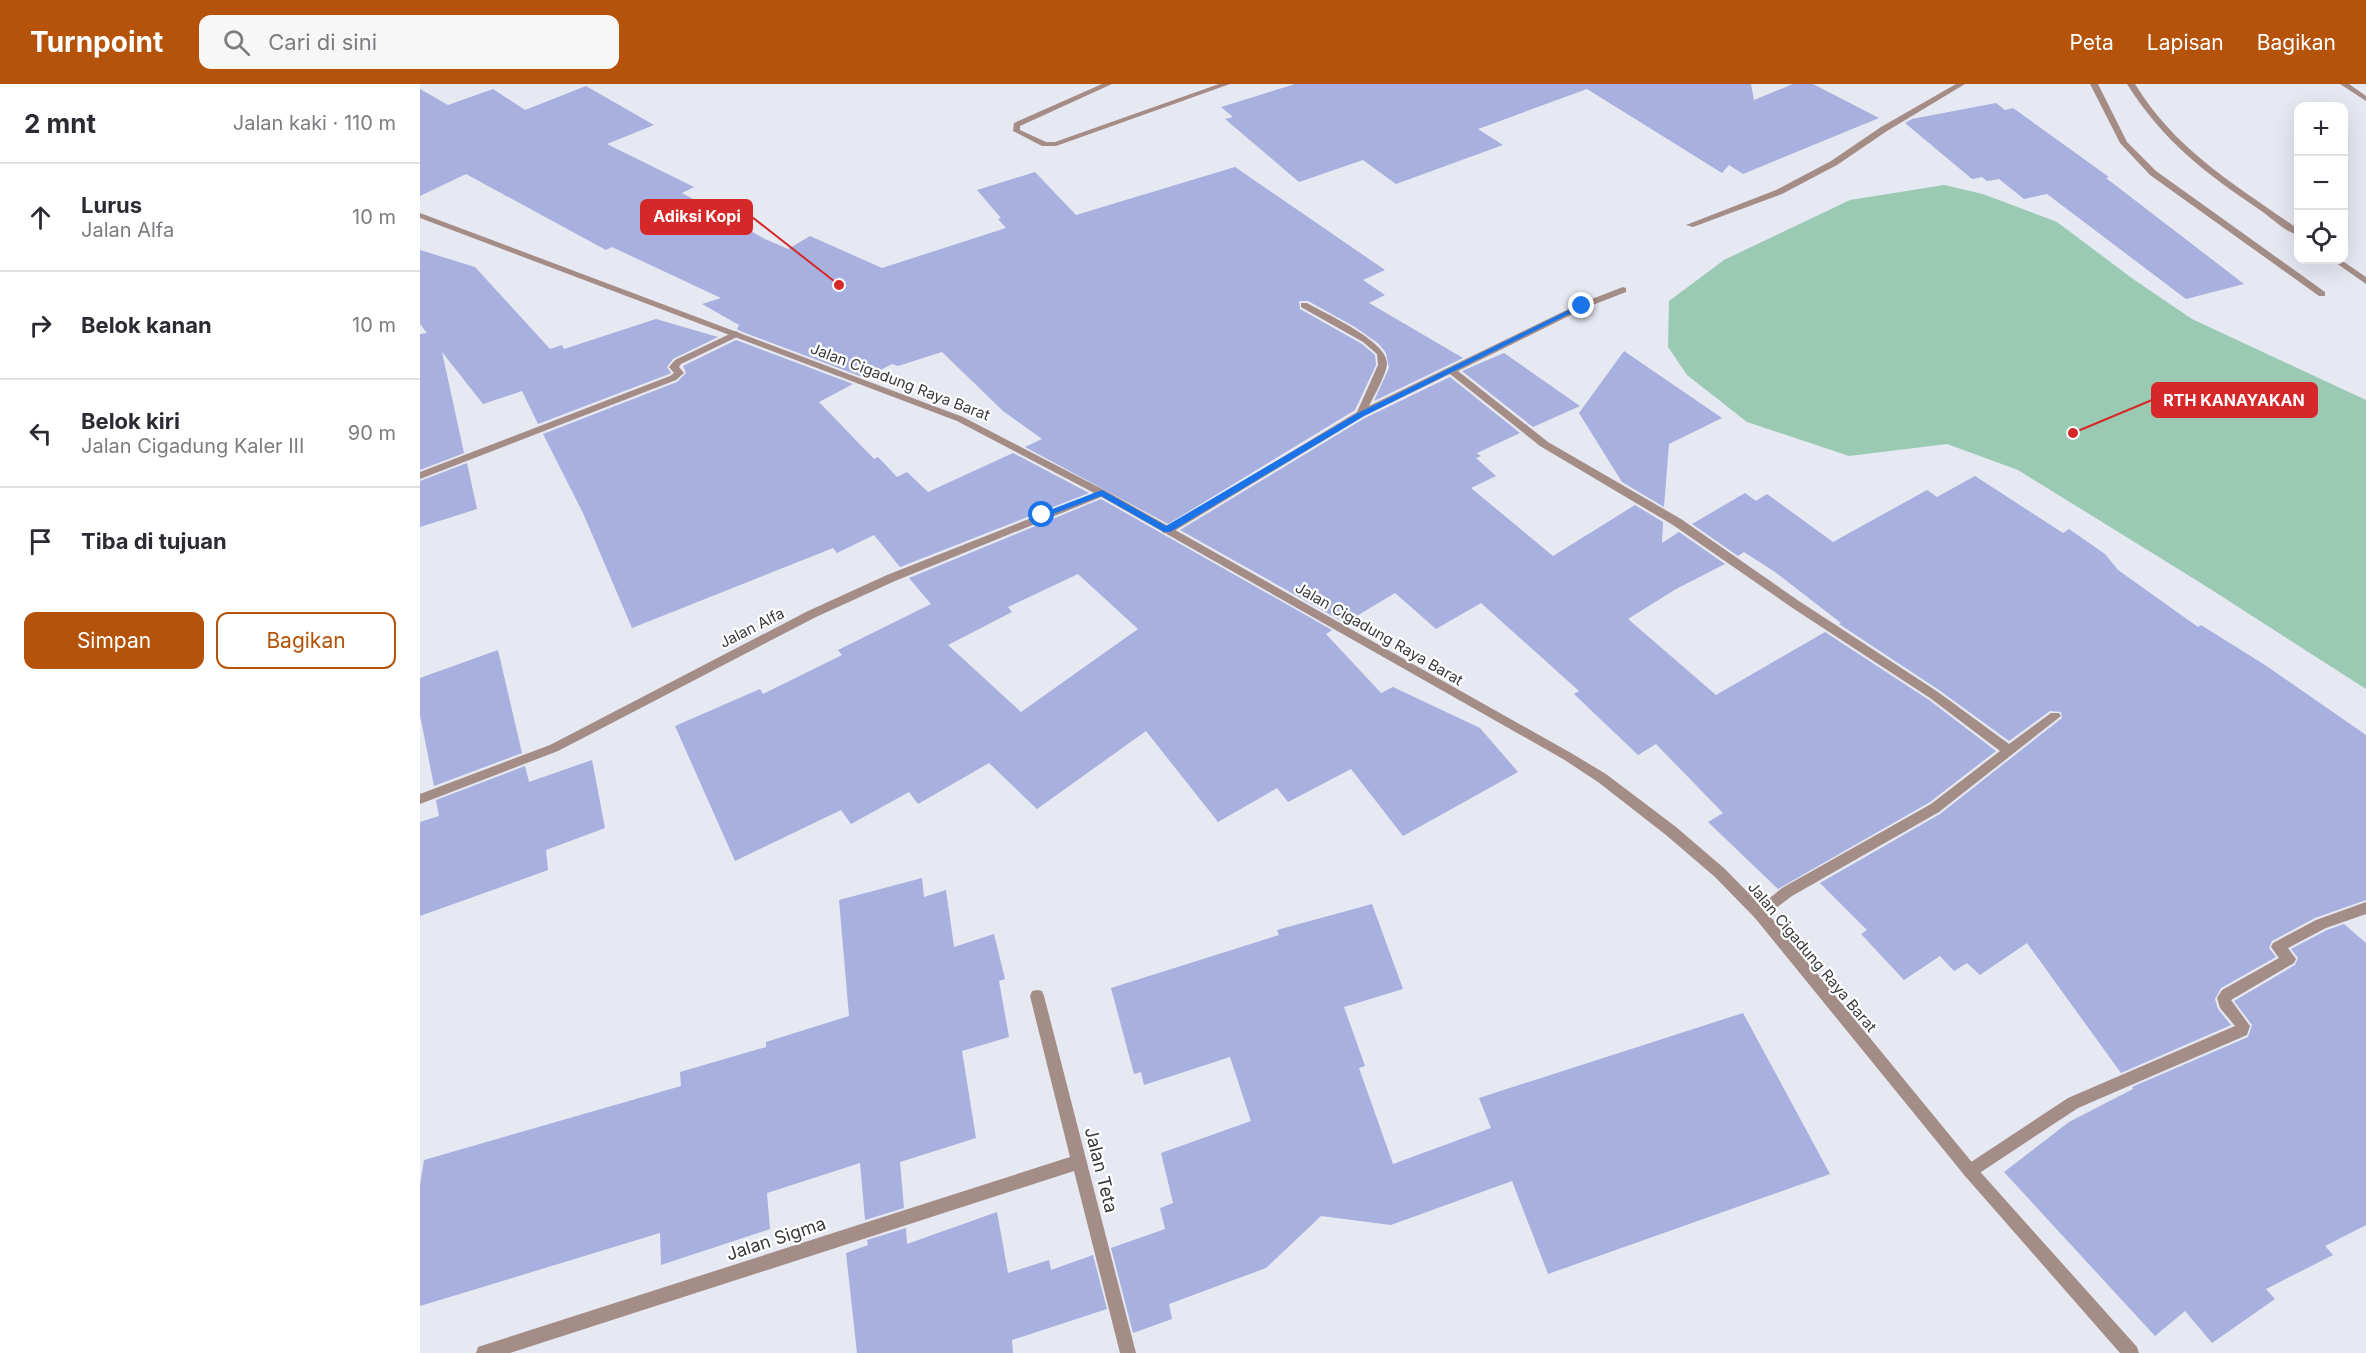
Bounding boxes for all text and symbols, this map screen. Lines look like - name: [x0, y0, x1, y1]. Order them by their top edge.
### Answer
- search box: [199, 15, 619, 69]
- text: Turnpoint: [30, 25, 163, 59]
- icon: search: [220, 26, 253, 59]
- text: Cari di sini: [268, 29, 377, 55]
- text: Peta: [2070, 30, 2114, 55]
- text: Lapisan: [2147, 30, 2224, 55]
- text: Bagikan: [2257, 30, 2336, 55]
- map controls: [2294, 102, 2348, 264]
- button: +: [2294, 102, 2348, 156]
- text: 2 mnt: [24, 108, 96, 139]
- text: Jalan kaki · 110 m: [233, 111, 396, 135]
- button: −: [2294, 156, 2348, 210]
- text: Lurus: [81, 192, 142, 218]
- callout: Adiksi Kopi: [641, 200, 752, 234]
- icon: ahead: [24, 201, 57, 234]
- text: 10 m: [352, 205, 396, 229]
- text: Adiksi Kopi: [653, 206, 741, 226]
- button: locate: [2294, 210, 2348, 264]
- text: Jalan Alfa: [81, 218, 174, 242]
- route end: [1568, 292, 1594, 318]
- icon: right: [24, 309, 57, 342]
- text: Belok kanan: [81, 312, 212, 338]
- text: 10 m: [352, 313, 396, 337]
- street label: Jalan Cigadung Raya Barat: [808, 338, 993, 425]
- callout: RTH KANAYAKAN: [2152, 383, 2317, 417]
- text: RTH KANAYAKAN: [2163, 390, 2305, 410]
- text: Belok kiri: [81, 408, 180, 434]
- icon: left: [24, 417, 57, 450]
- text: 90 m: [348, 421, 396, 445]
- text: Jalan Cigadung Kaler III: [81, 434, 304, 458]
- route start: [1028, 501, 1054, 527]
- icon: arrive: [24, 525, 57, 558]
- text: Tiba di tujuan: [81, 528, 227, 554]
- street label: Jalan Cigadung Raya Barat: [1292, 578, 1467, 690]
- street label: Jalan Alfa: [716, 603, 787, 652]
- button: Simpan: [24, 612, 204, 669]
- button: Bagikan: [216, 612, 396, 669]
- street label: Jalan Cigadung Raya Barat: [1744, 878, 1881, 1036]
- street label: Jalan Teta: [1081, 1125, 1122, 1215]
- street label: Jalan Sigma: [723, 1213, 828, 1264]

